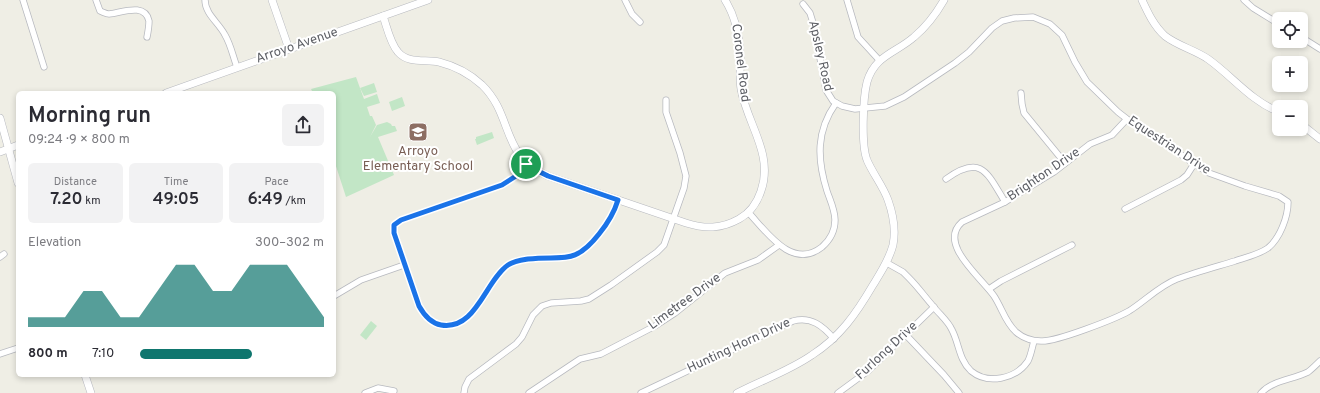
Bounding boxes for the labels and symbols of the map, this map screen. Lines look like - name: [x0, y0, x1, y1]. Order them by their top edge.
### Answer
- street label: Apsley Road: [804, 19, 836, 93]
- street label: Coronel Road: [727, 23, 753, 103]
- street label: Arroyo Avenue: [254, 24, 340, 68]
- street label: Equestrian Drive: [1125, 113, 1213, 179]
- school or university icon: Arroyo Elementary School: [407, 121, 429, 143]
- place label: Arroyo Elementary School: [363, 144, 473, 175]
- street label: Brighton Drive: [1005, 145, 1083, 205]
- pin: [509, 147, 543, 181]
- street label: Limetree Drive: [646, 270, 724, 334]
- street label: Hunting Horn Drive: [685, 315, 793, 377]
- street label: Furlong Drive: [853, 318, 921, 384]

